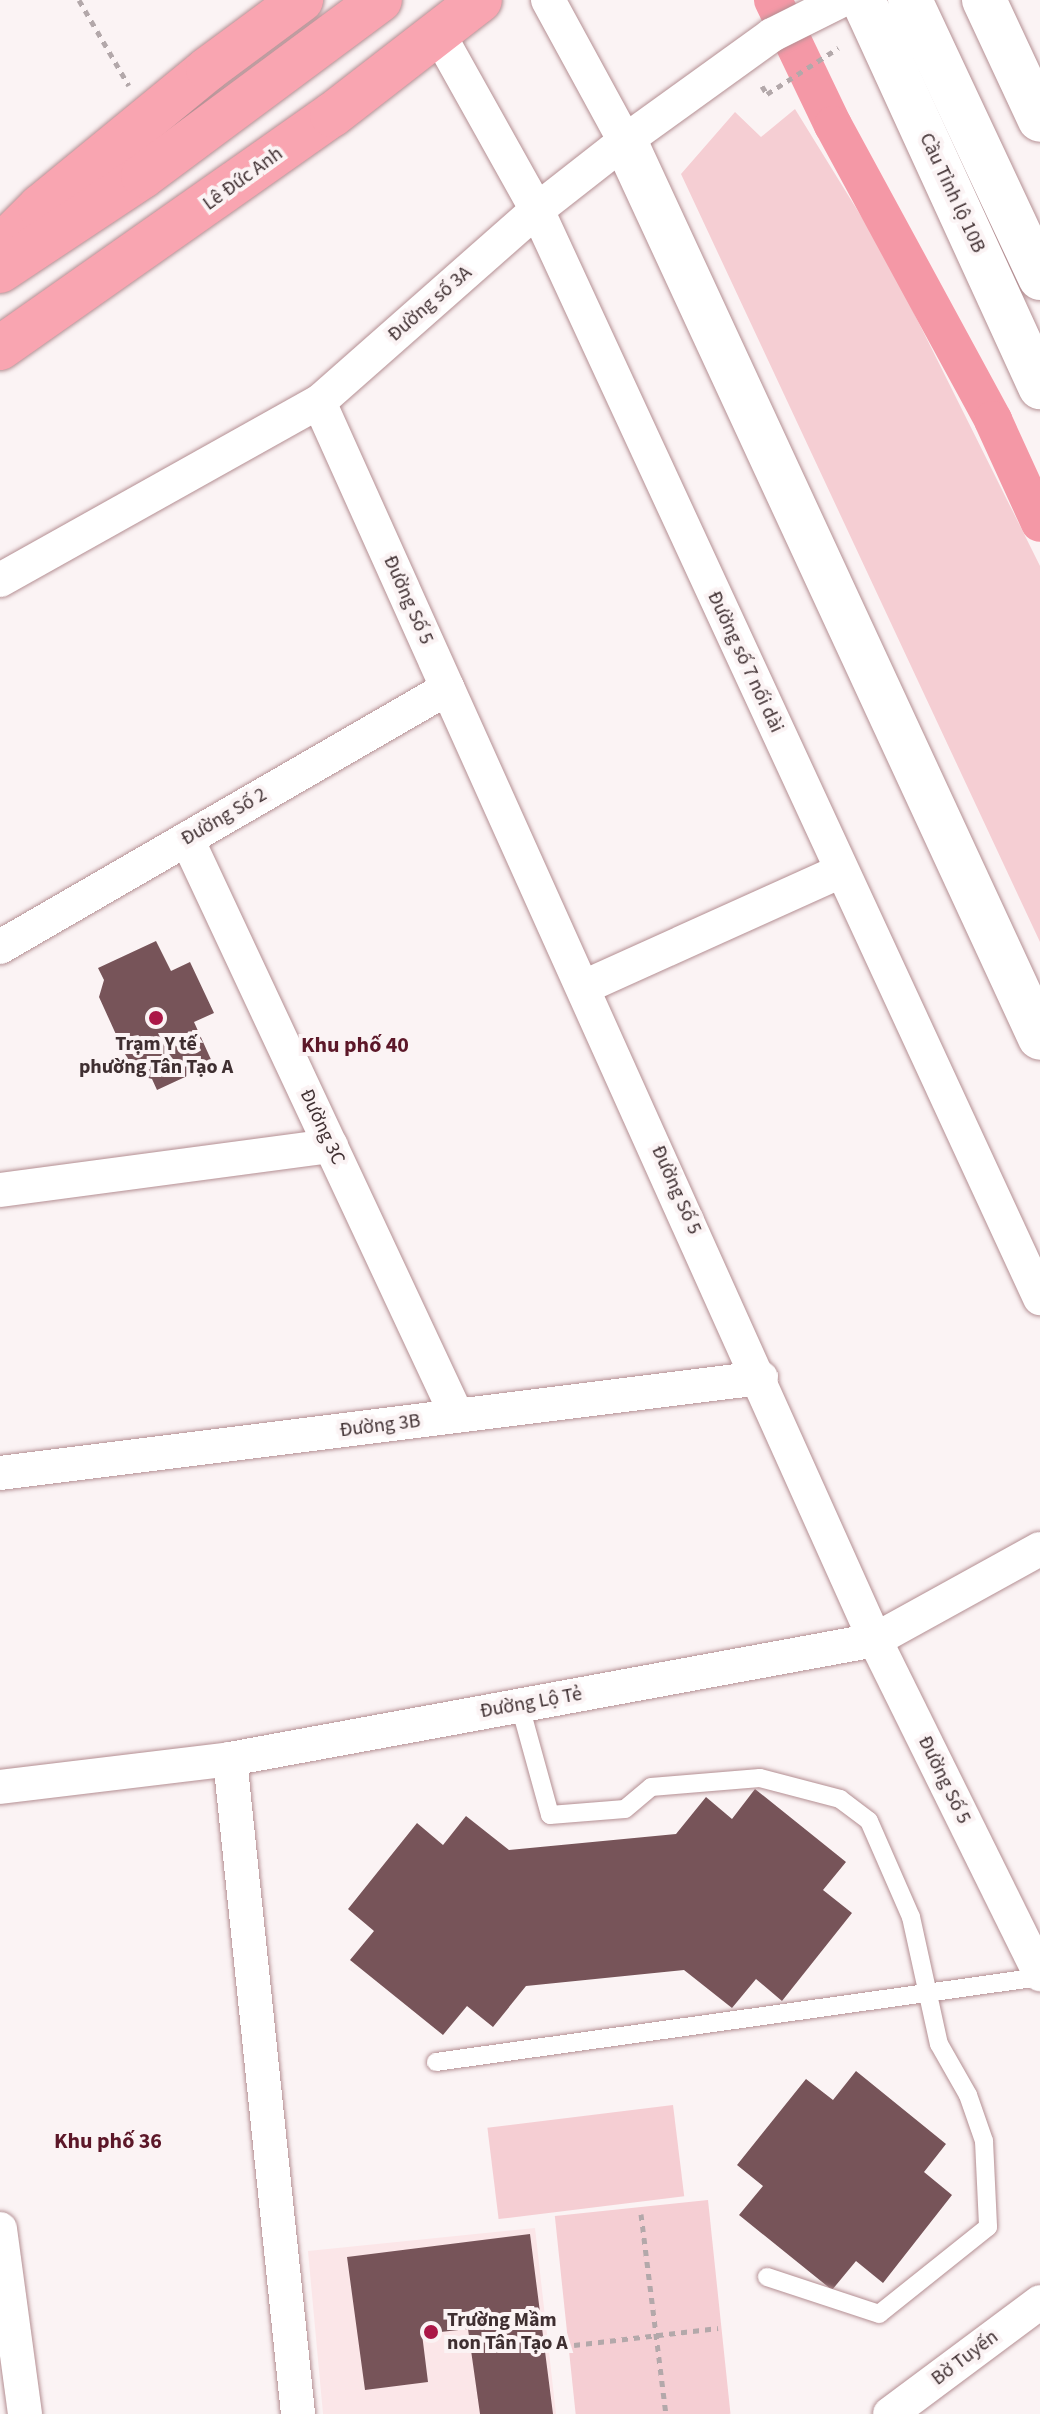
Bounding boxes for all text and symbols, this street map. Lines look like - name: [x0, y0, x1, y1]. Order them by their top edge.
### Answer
- street label: Cầu Tỉnh lộ 10B: [914, 129, 990, 257]
- street label: Lê Đức Anh: [198, 142, 288, 216]
- street label: Đường số 3A: [383, 261, 477, 347]
- street label: Đường Số 5: [378, 552, 438, 648]
- street label: Đường số 7 nối dài: [702, 587, 788, 737]
- street label: Đường Số 2: [177, 783, 271, 851]
- marker: Trạm Y tế phường Tân Tạo A: [145, 1007, 167, 1029]
- place label: Trạm Y tế phường Tân Tạo A: [79, 1032, 233, 1079]
- district label: Khu phố 40: [301, 1033, 409, 1059]
- street label: Đường 3C: [294, 1085, 350, 1169]
- street label: Đường Số 5: [646, 1142, 706, 1238]
- street label: Đường 3B: [338, 1409, 422, 1443]
- street label: Đường Lộ Tẻ: [478, 1682, 584, 1724]
- street label: Đường Số 5: [912, 1732, 976, 1828]
- district label: Khu phố 36: [54, 2129, 162, 2155]
- place label: Trường Mầm non Tân Tạo A: [447, 2308, 568, 2355]
- marker: Trường Mầm non Tân Tạo A: [422, 2323, 440, 2341]
- street label: Bờ Tuyến: [927, 2325, 1003, 2391]

